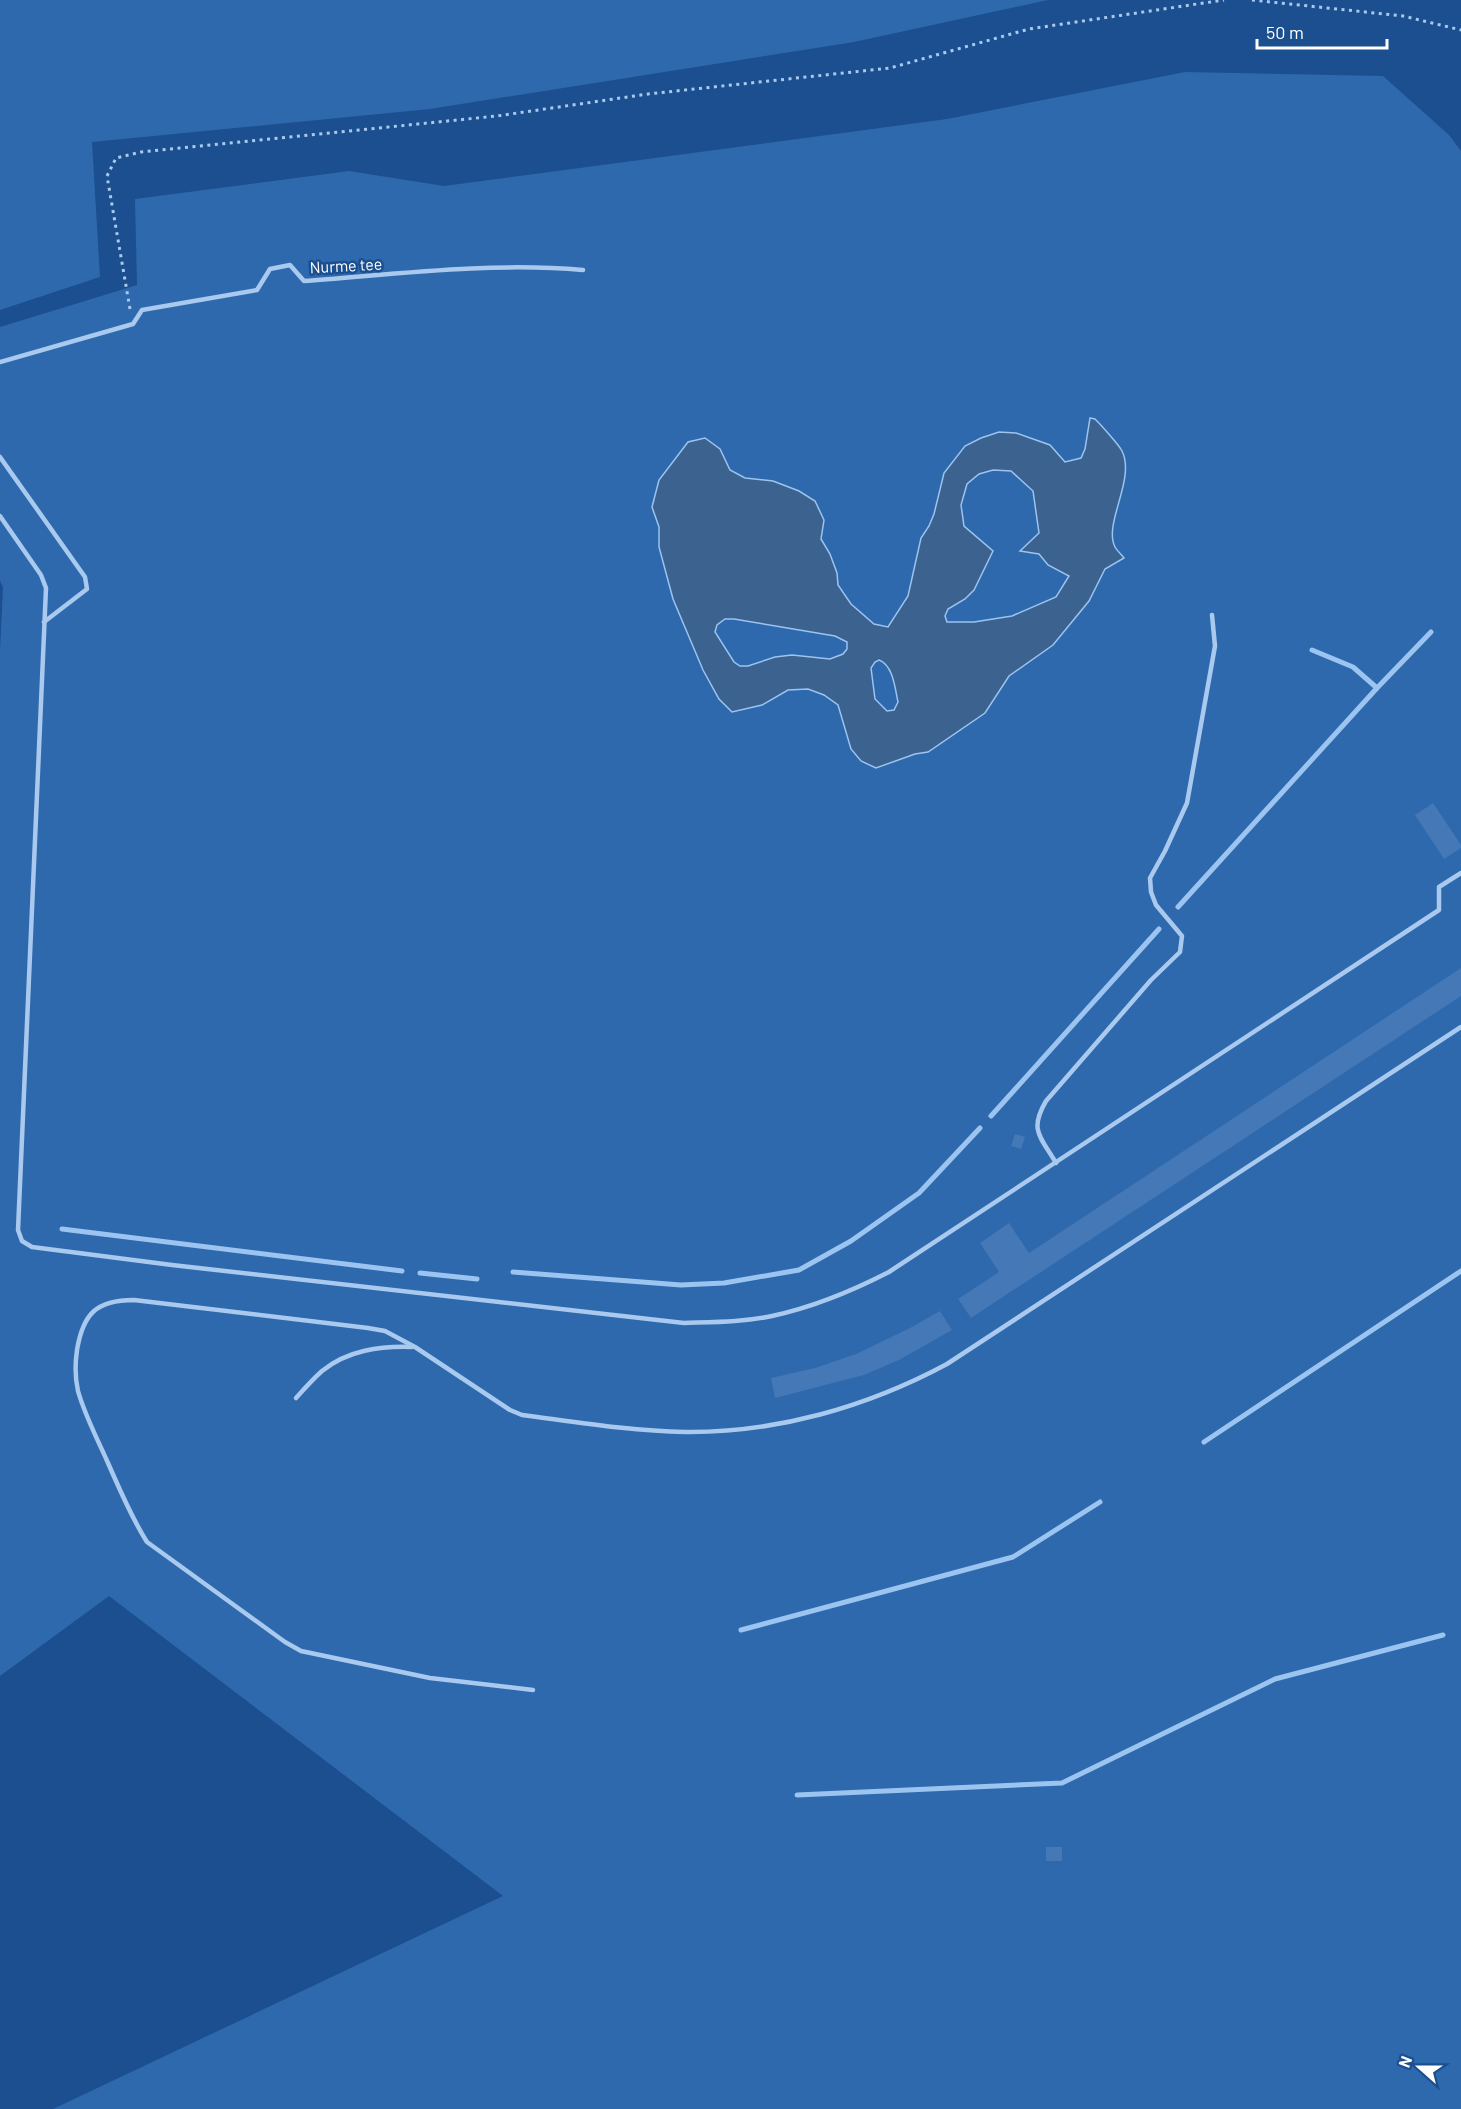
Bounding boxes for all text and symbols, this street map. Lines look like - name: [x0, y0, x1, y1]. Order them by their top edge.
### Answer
- scale bar: [1257, 12, 1388, 50]
- text: 50 m: [1266, 21, 1304, 43]
- street label: Nurme tee: [309, 254, 383, 276]
- north arrow: [1389, 2037, 1449, 2097]
- text: N: [1394, 2053, 1415, 2070]

